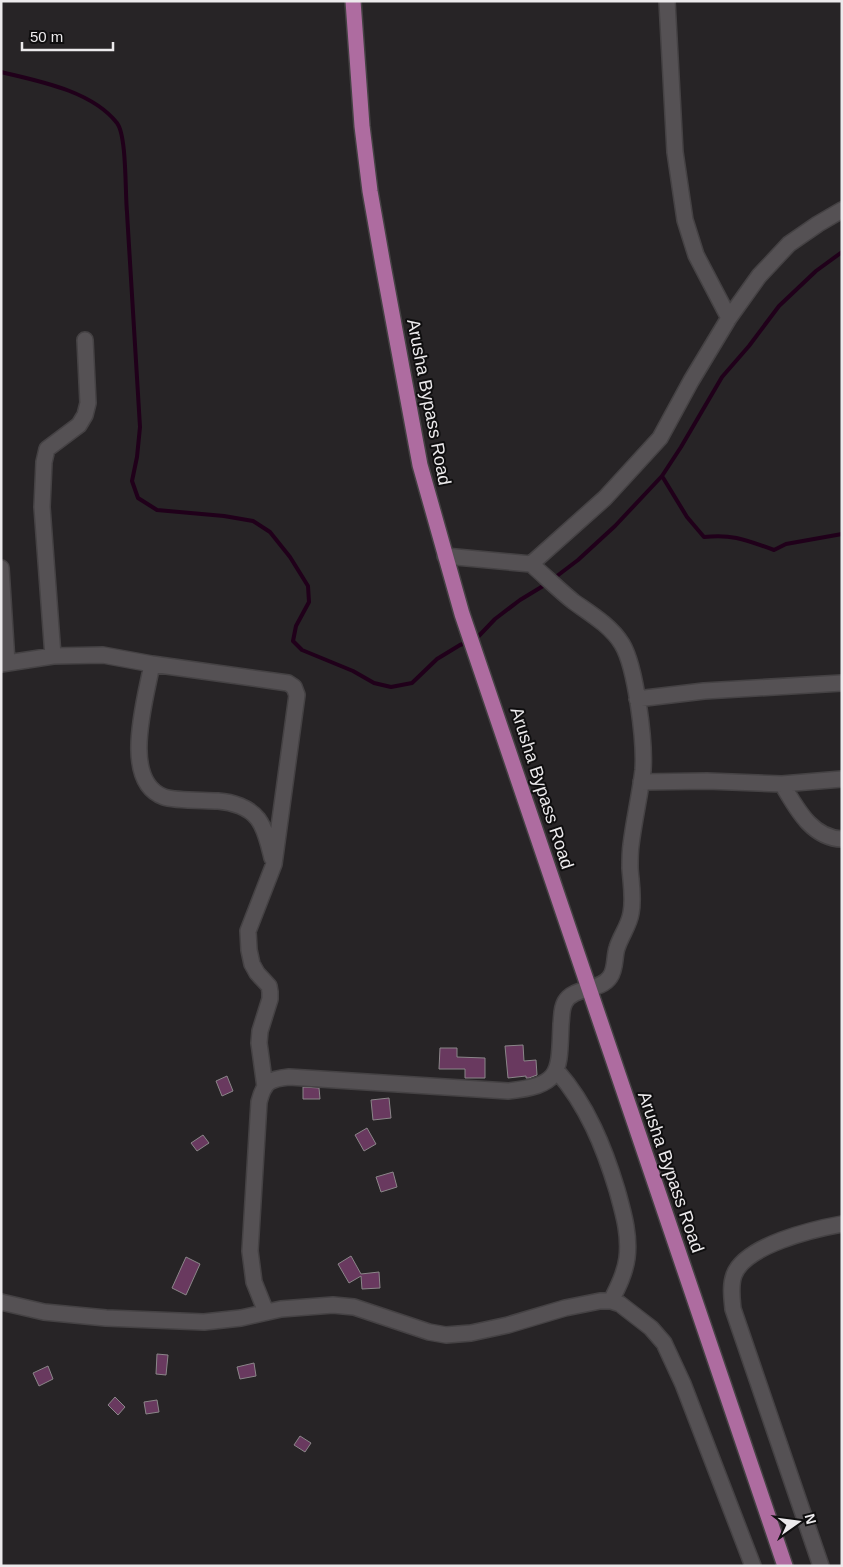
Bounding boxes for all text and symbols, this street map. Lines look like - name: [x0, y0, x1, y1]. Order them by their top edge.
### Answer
- scale bar: [22, 20, 114, 52]
- text: 50 m: [30, 28, 63, 45]
- street label: Arusha Bypass Road: [403, 317, 455, 487]
- street label: Arusha Bypass Road: [506, 705, 578, 871]
- street label: Arusha Bypass Road: [634, 1089, 708, 1255]
- north arrow: [773, 1497, 823, 1547]
- text: N: [802, 1512, 820, 1526]

